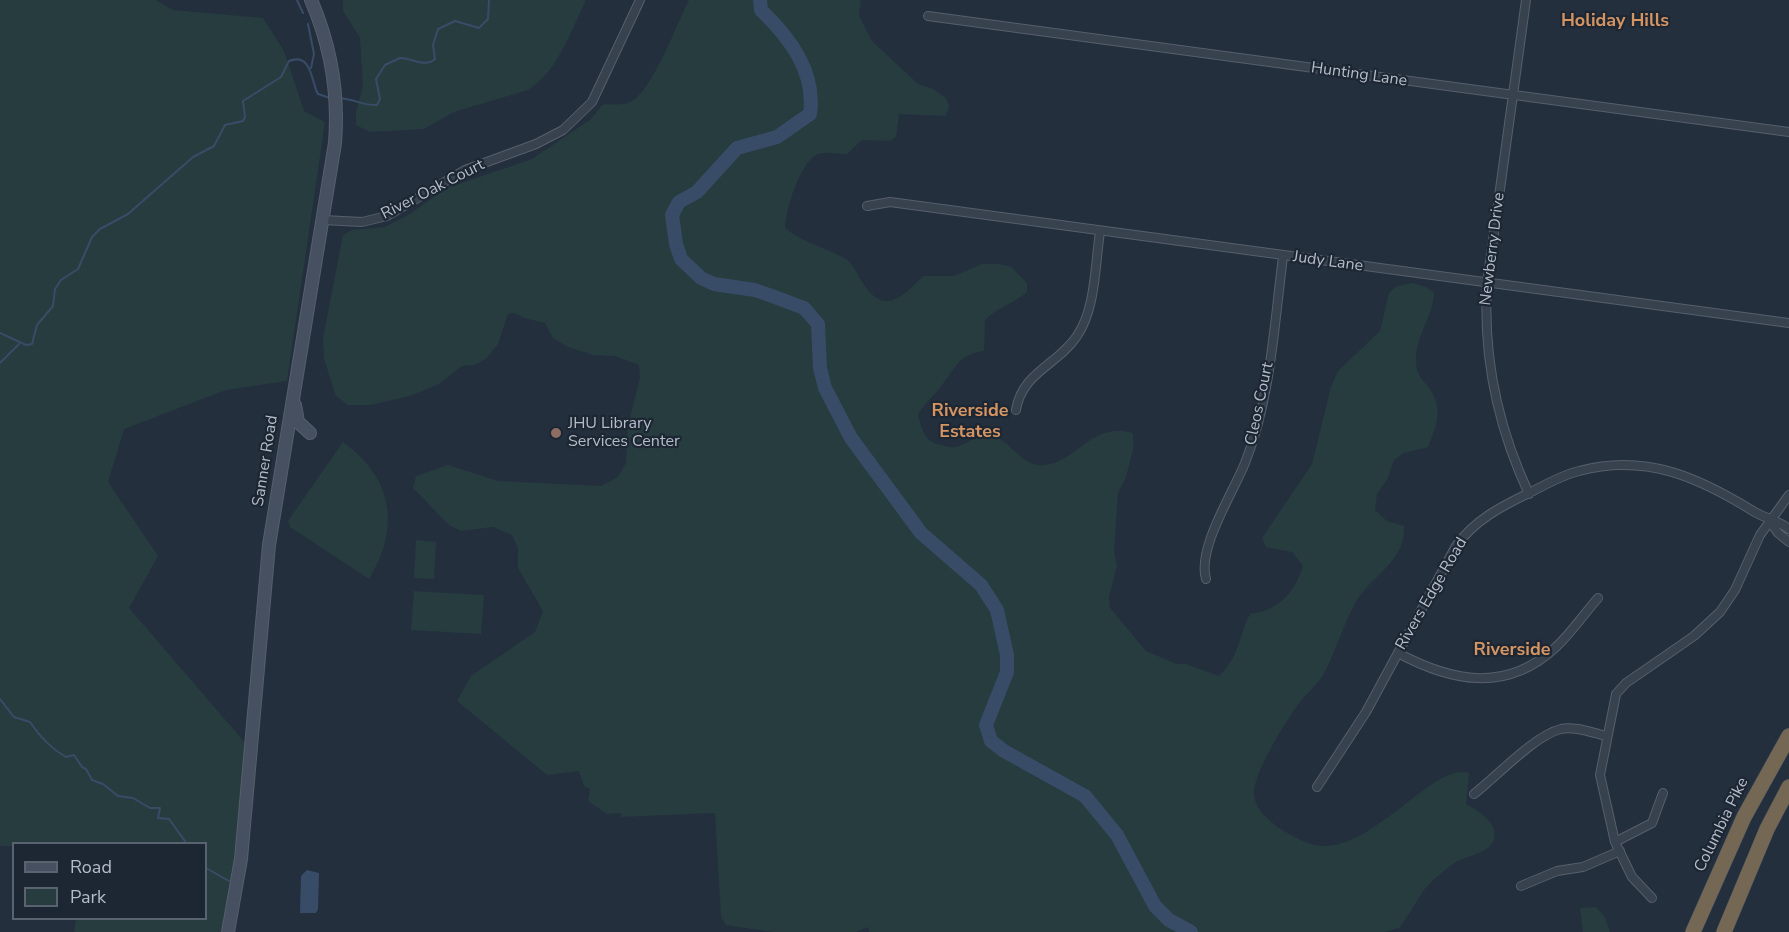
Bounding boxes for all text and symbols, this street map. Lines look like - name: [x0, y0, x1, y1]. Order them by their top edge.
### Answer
- district label: Holiday Hills: [1561, 11, 1669, 33]
- street label: Hunting Lane: [1310, 59, 1408, 91]
- street label: River Oak Court: [378, 156, 488, 224]
- street label: Newberry Drive: [1477, 191, 1509, 307]
- street label: Judy Lane: [1292, 248, 1364, 276]
- street label: Cleos Court: [1242, 361, 1278, 447]
- district label: Riverside Estates: [932, 401, 1008, 444]
- street label: Sanner Road: [249, 414, 283, 508]
- place label: JHU Library Services Center: [568, 414, 680, 452]
- marker: JHU Library Services Center: [549, 426, 563, 440]
- street label: Rivers Edge Road: [1392, 535, 1472, 653]
- district label: Riverside: [1474, 640, 1550, 662]
- street label: Columbia Pike: [1691, 775, 1753, 875]
- legend: [12, 842, 207, 920]
- text: Road: [70, 855, 112, 879]
- text: Park: [70, 885, 106, 909]

